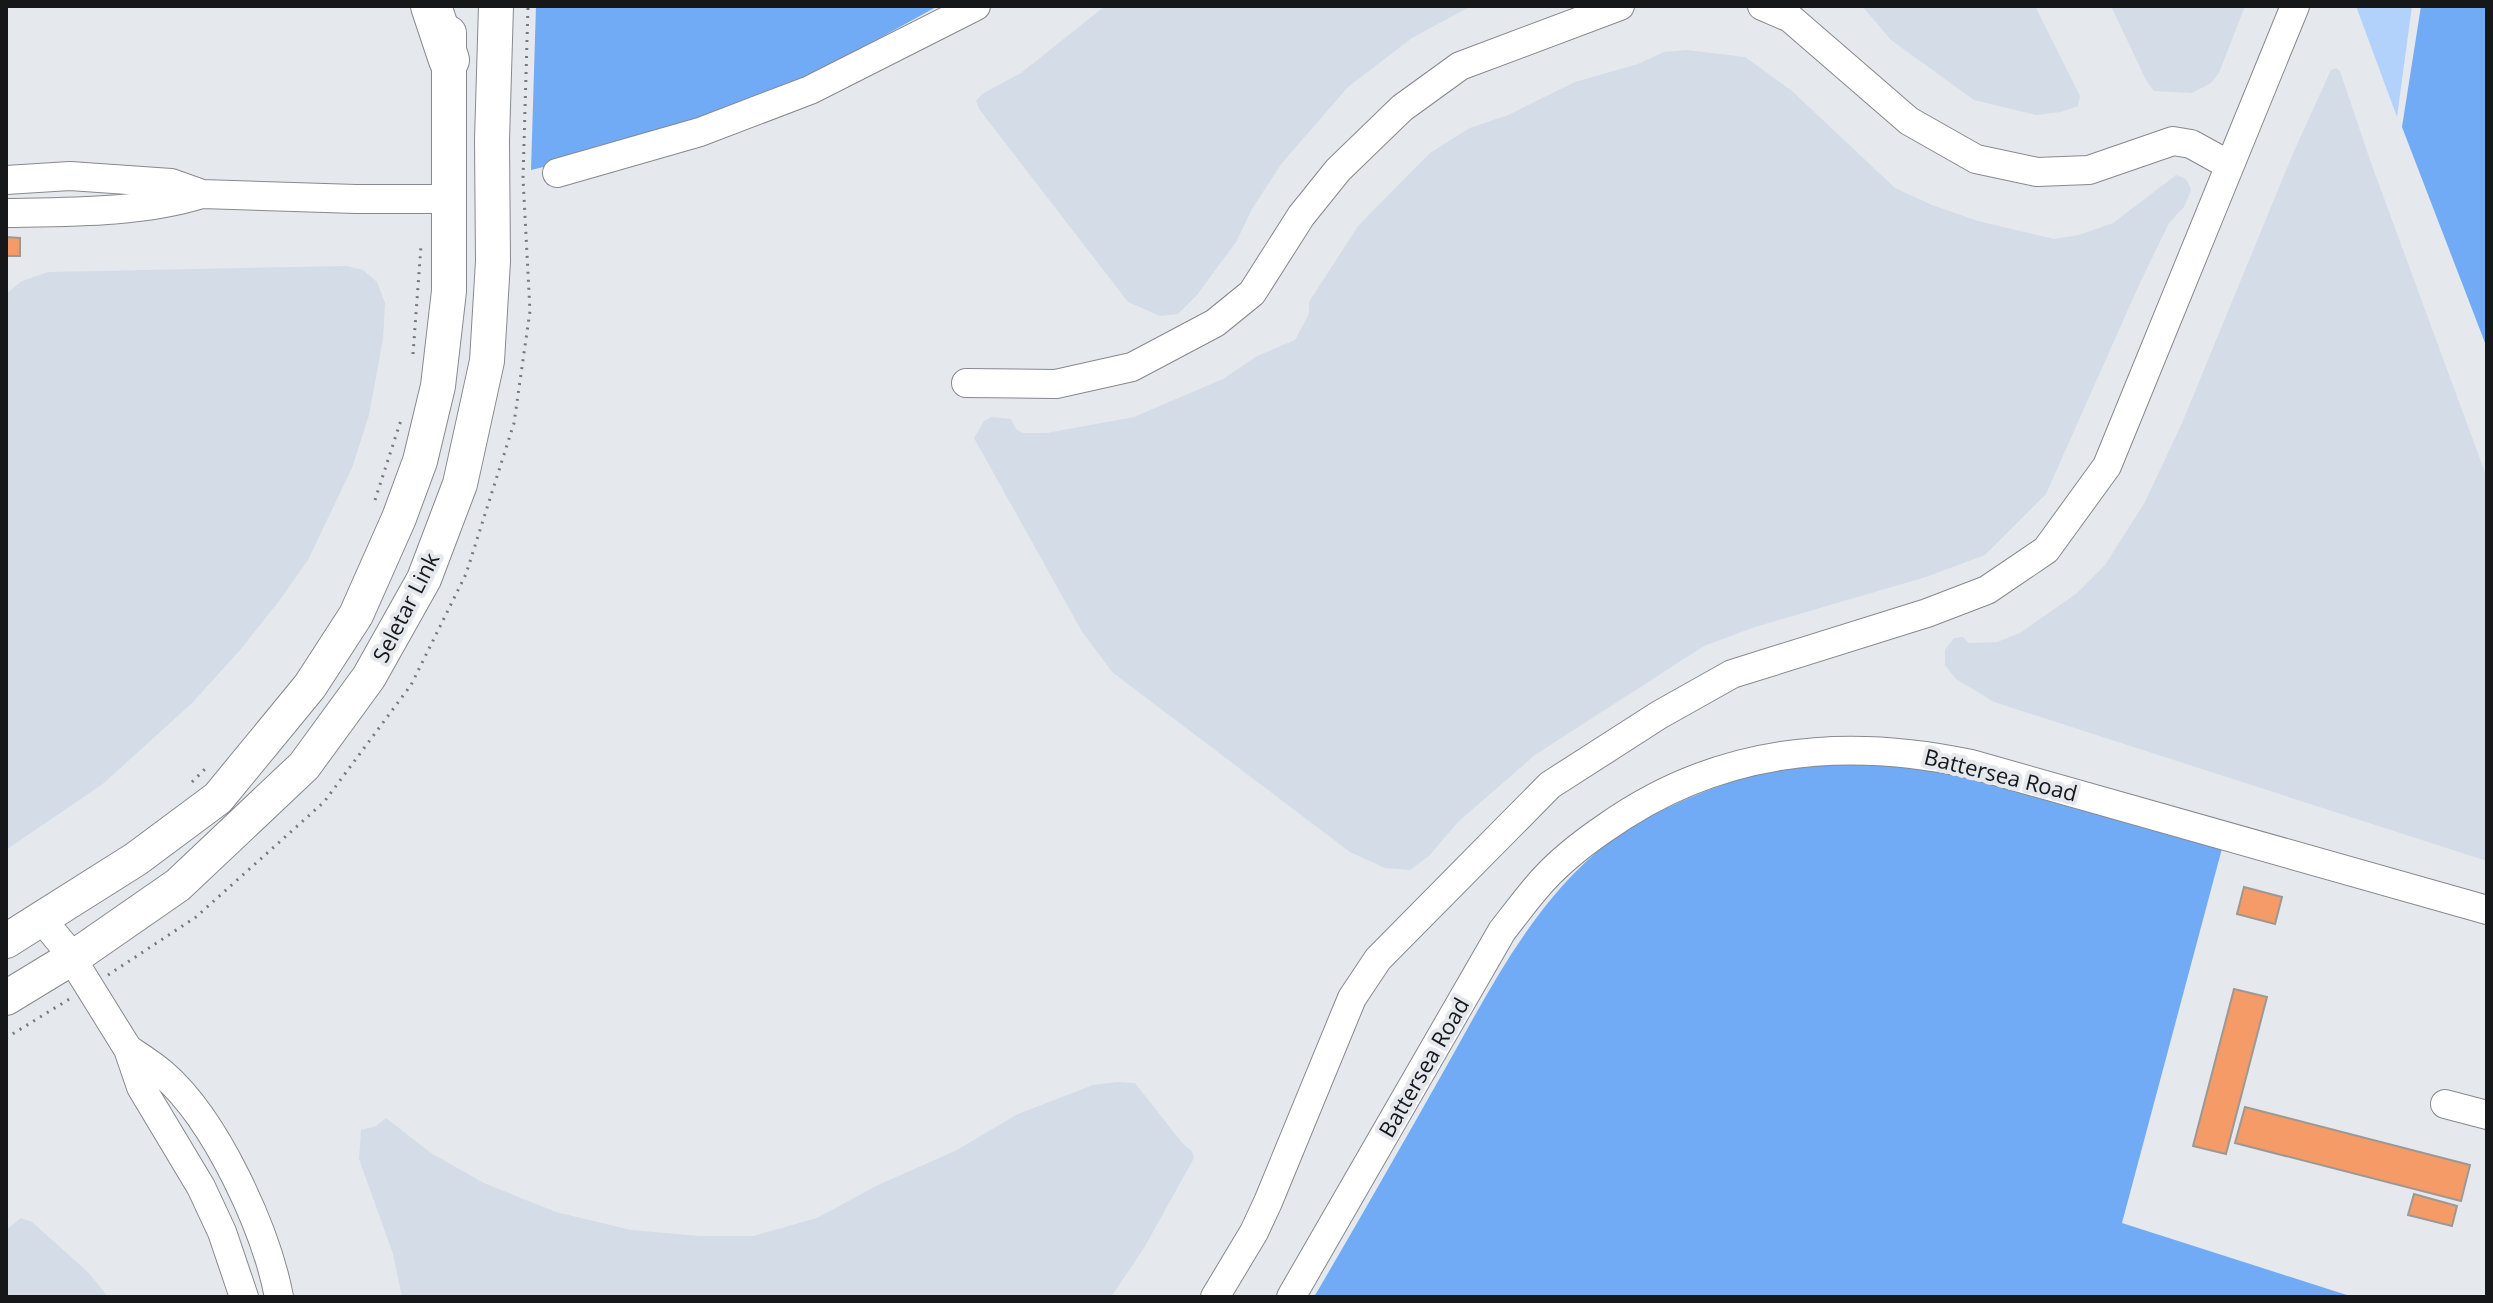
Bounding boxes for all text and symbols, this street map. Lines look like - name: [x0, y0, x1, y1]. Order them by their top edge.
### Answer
- street label: Seletar Link: [365, 547, 446, 667]
- street label: Battersea Road: [1921, 740, 2081, 808]
- street label: Battersea Road: [1371, 992, 1475, 1142]

